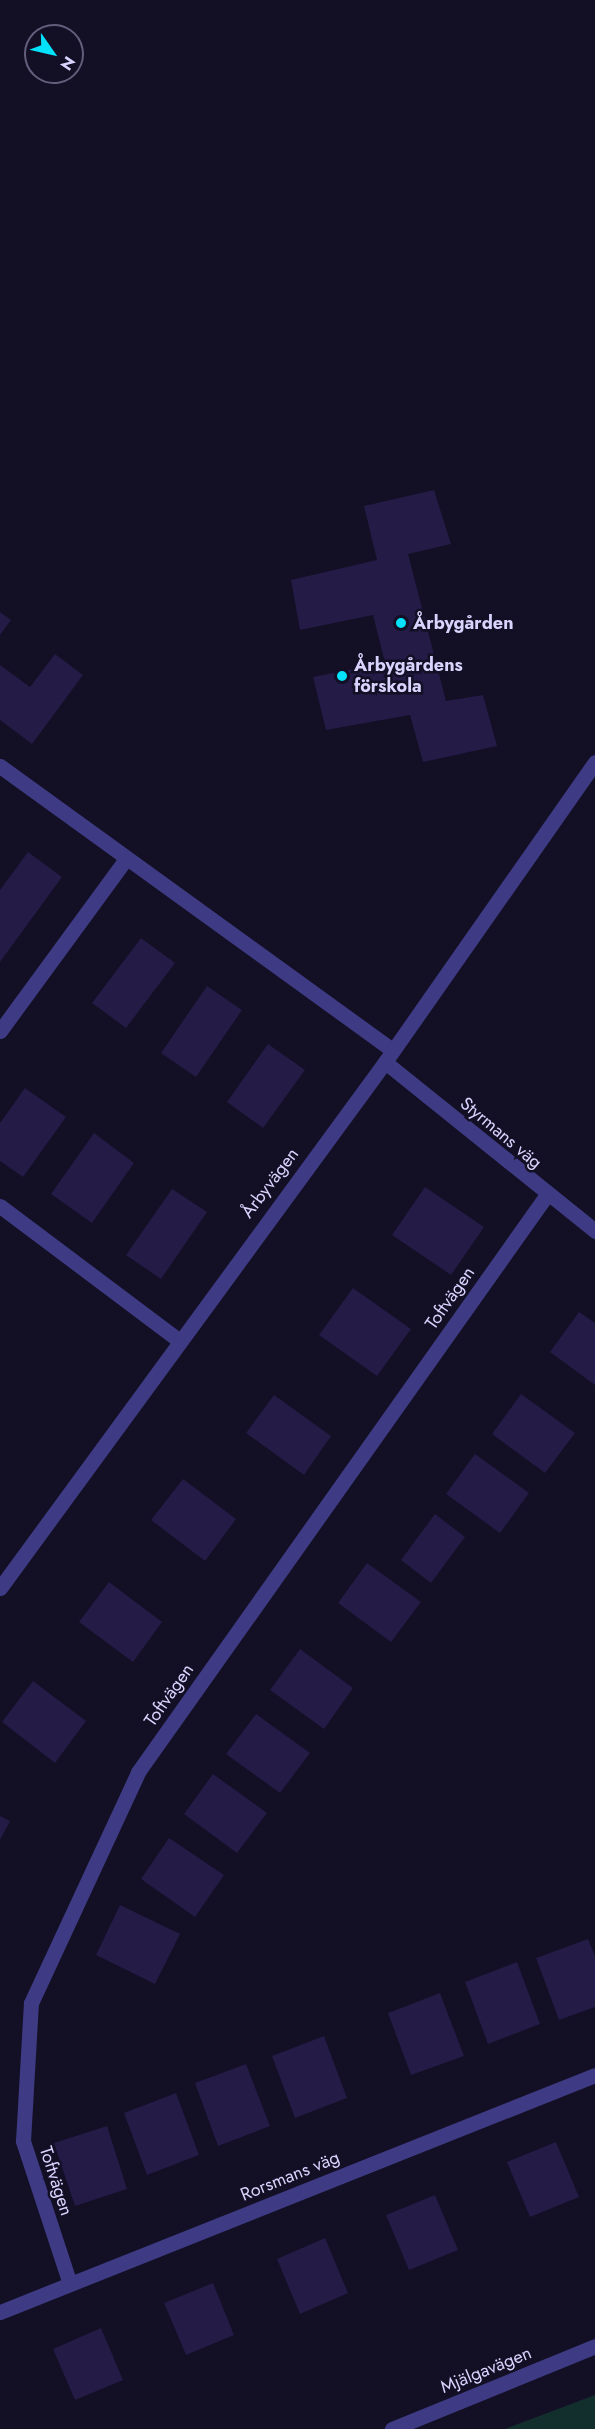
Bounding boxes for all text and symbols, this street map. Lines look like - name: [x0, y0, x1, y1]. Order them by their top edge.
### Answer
- north arrow: [24, 24, 84, 84]
- text: N: [55, 52, 81, 75]
- place label: Årbygården: [413, 612, 514, 634]
- marker: Årbygården: [394, 616, 408, 630]
- place label: Årbygårdens förskola: [354, 655, 463, 698]
- marker: Årbygårdens förskola: [335, 669, 349, 683]
- street label: Styrmans väg: [456, 1093, 546, 1173]
- street label: Årbyvägen: [237, 1144, 303, 1222]
- street label: Toftvägen: [421, 1263, 479, 1333]
- street label: Toftvägen: [140, 1660, 198, 1730]
- street label: Toftvägen: [35, 2144, 77, 2218]
- street label: Rorsmans väg: [237, 2146, 343, 2206]
- street label: Mjälgavägen: [437, 2342, 535, 2398]

